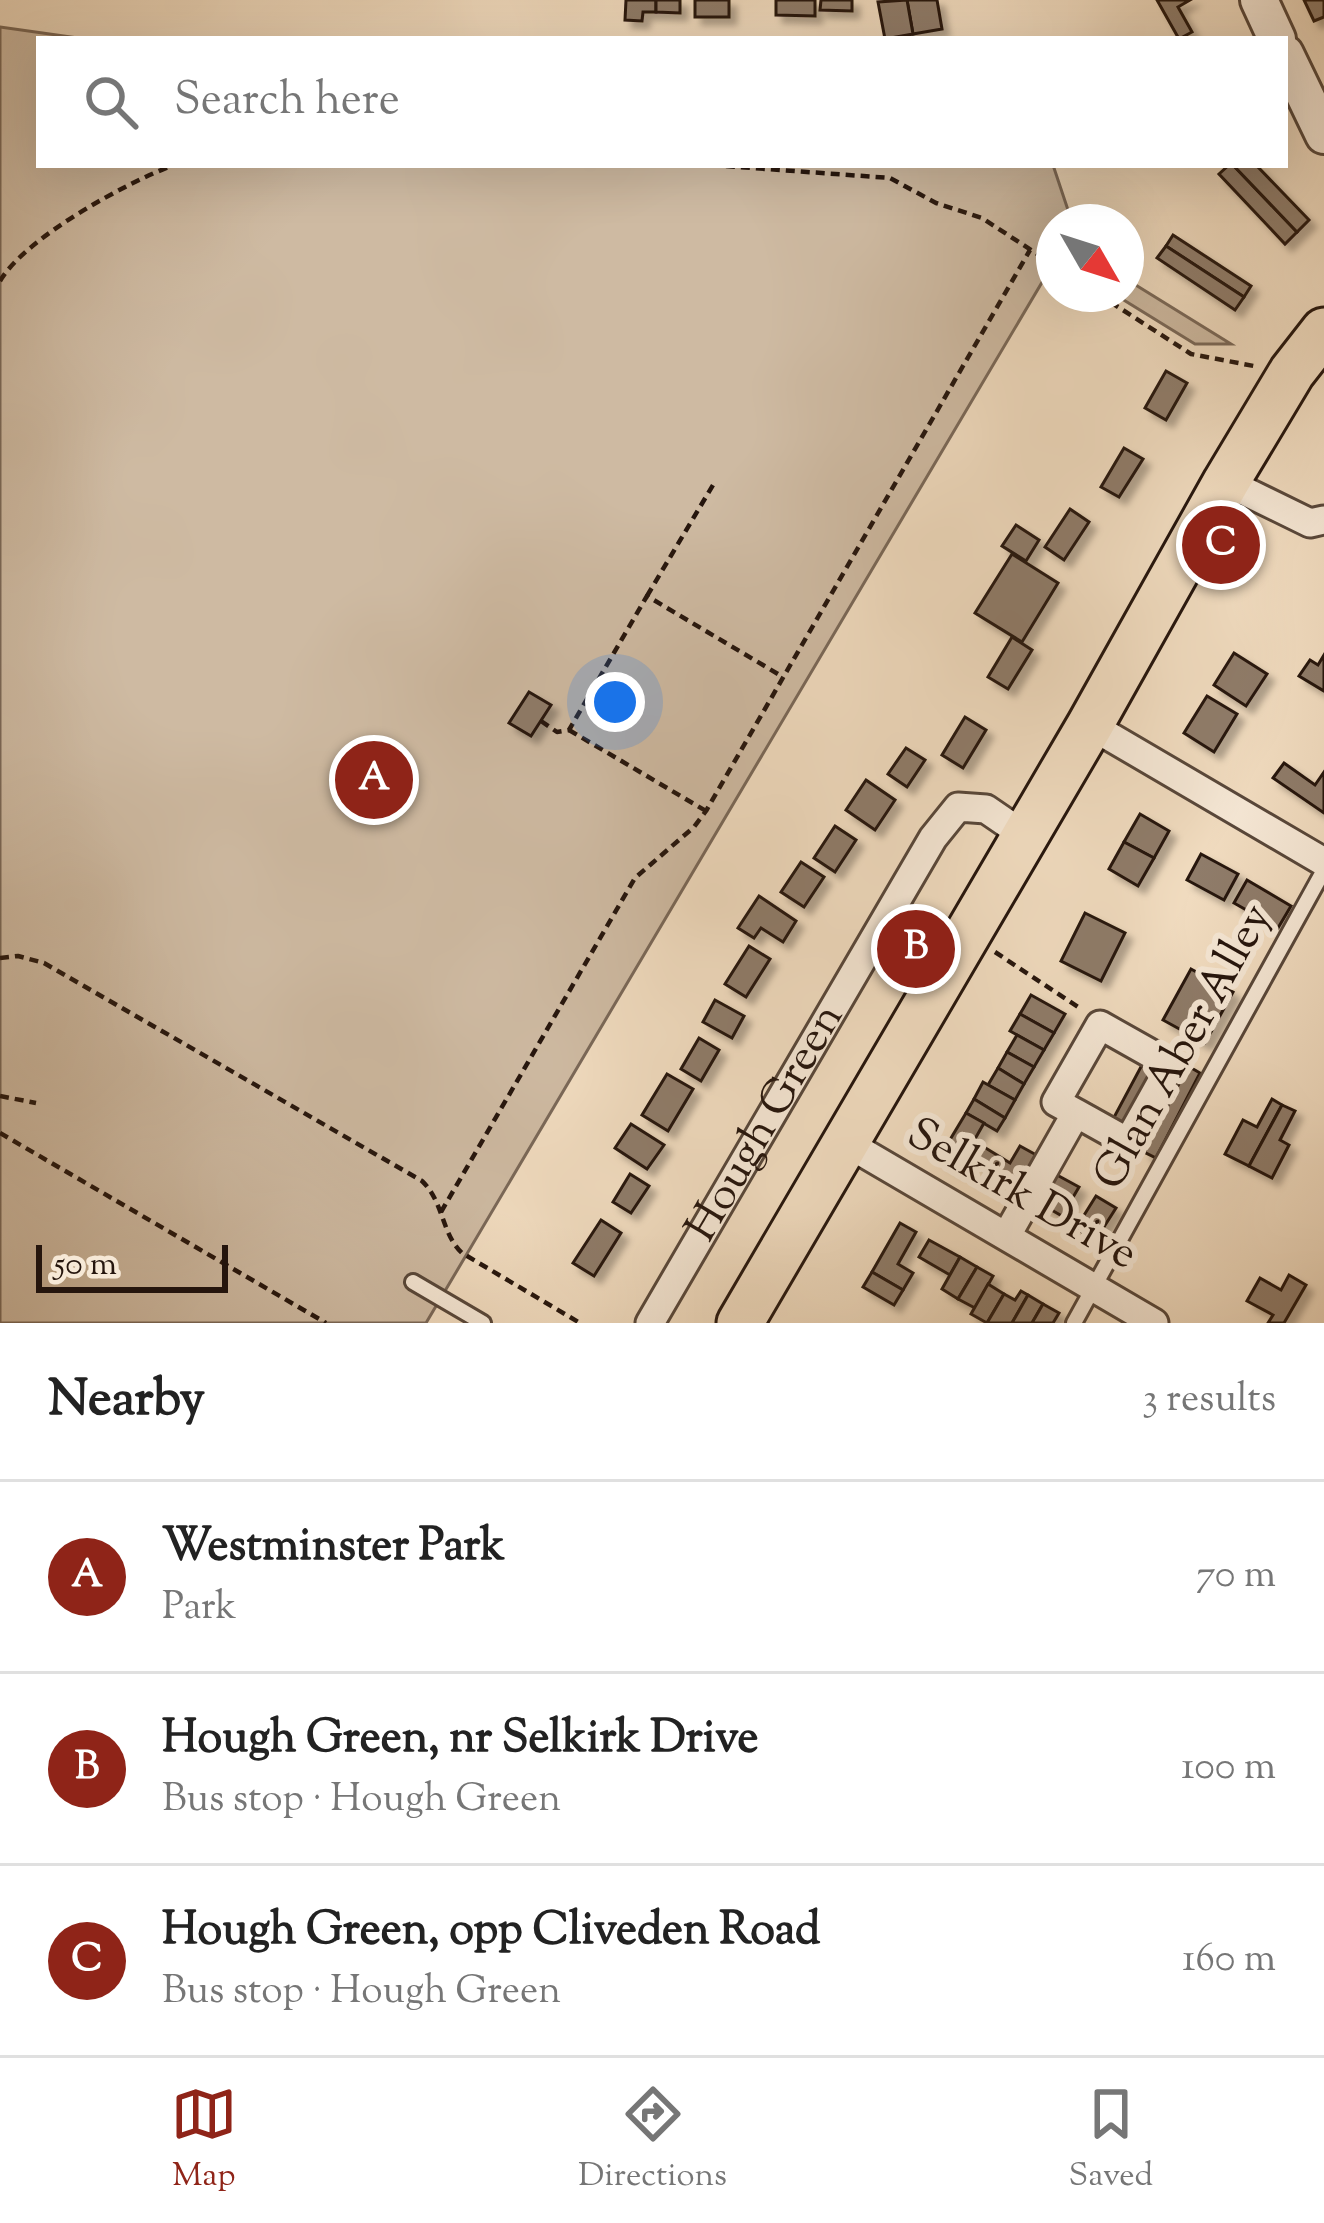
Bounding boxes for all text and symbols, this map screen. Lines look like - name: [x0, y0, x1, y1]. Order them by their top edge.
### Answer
- search box: [36, 36, 1288, 168]
- icon: search: [78, 69, 144, 135]
- text: Search here: [174, 70, 400, 135]
- north arrow: [1036, 204, 1144, 312]
- pin: C: [1182, 500, 1260, 590]
- your location: [585, 672, 645, 732]
- pin: A: [335, 735, 413, 825]
- street label: Glan Aber Alley: [1079, 893, 1291, 1203]
- pin: B: [877, 904, 955, 994]
- street label: Hough Green: [671, 992, 862, 1255]
- street label: Selkirk Drive: [894, 1104, 1148, 1288]
- scale bar: [36, 1239, 228, 1292]
- text: 50 m: [54, 1242, 117, 1290]
- text: Nearby: [48, 1365, 205, 1438]
- text: 3 results: [1142, 1373, 1276, 1429]
- text: Westminster Park: [162, 1516, 505, 1581]
- text: A: [71, 1549, 103, 1605]
- text: 70 m: [1196, 1549, 1276, 1605]
- text: Park: [162, 1581, 237, 1637]
- text: Hough Green, nr Selkirk Drive: [162, 1708, 758, 1773]
- text: B: [75, 1741, 99, 1797]
- text: 100 m: [1181, 1741, 1276, 1797]
- text: Bus stop · Hough Green: [162, 1773, 561, 1829]
- text: Hough Green, opp Cliveden Road: [162, 1900, 820, 1965]
- text: C: [71, 1933, 103, 1989]
- text: 160 m: [1182, 1933, 1276, 1989]
- text: Bus stop · Hough Green: [162, 1965, 561, 2021]
- tab: Map: [171, 2081, 237, 2201]
- tab: Directions: [578, 2081, 727, 2201]
- tab: Saved: [1069, 2081, 1153, 2201]

